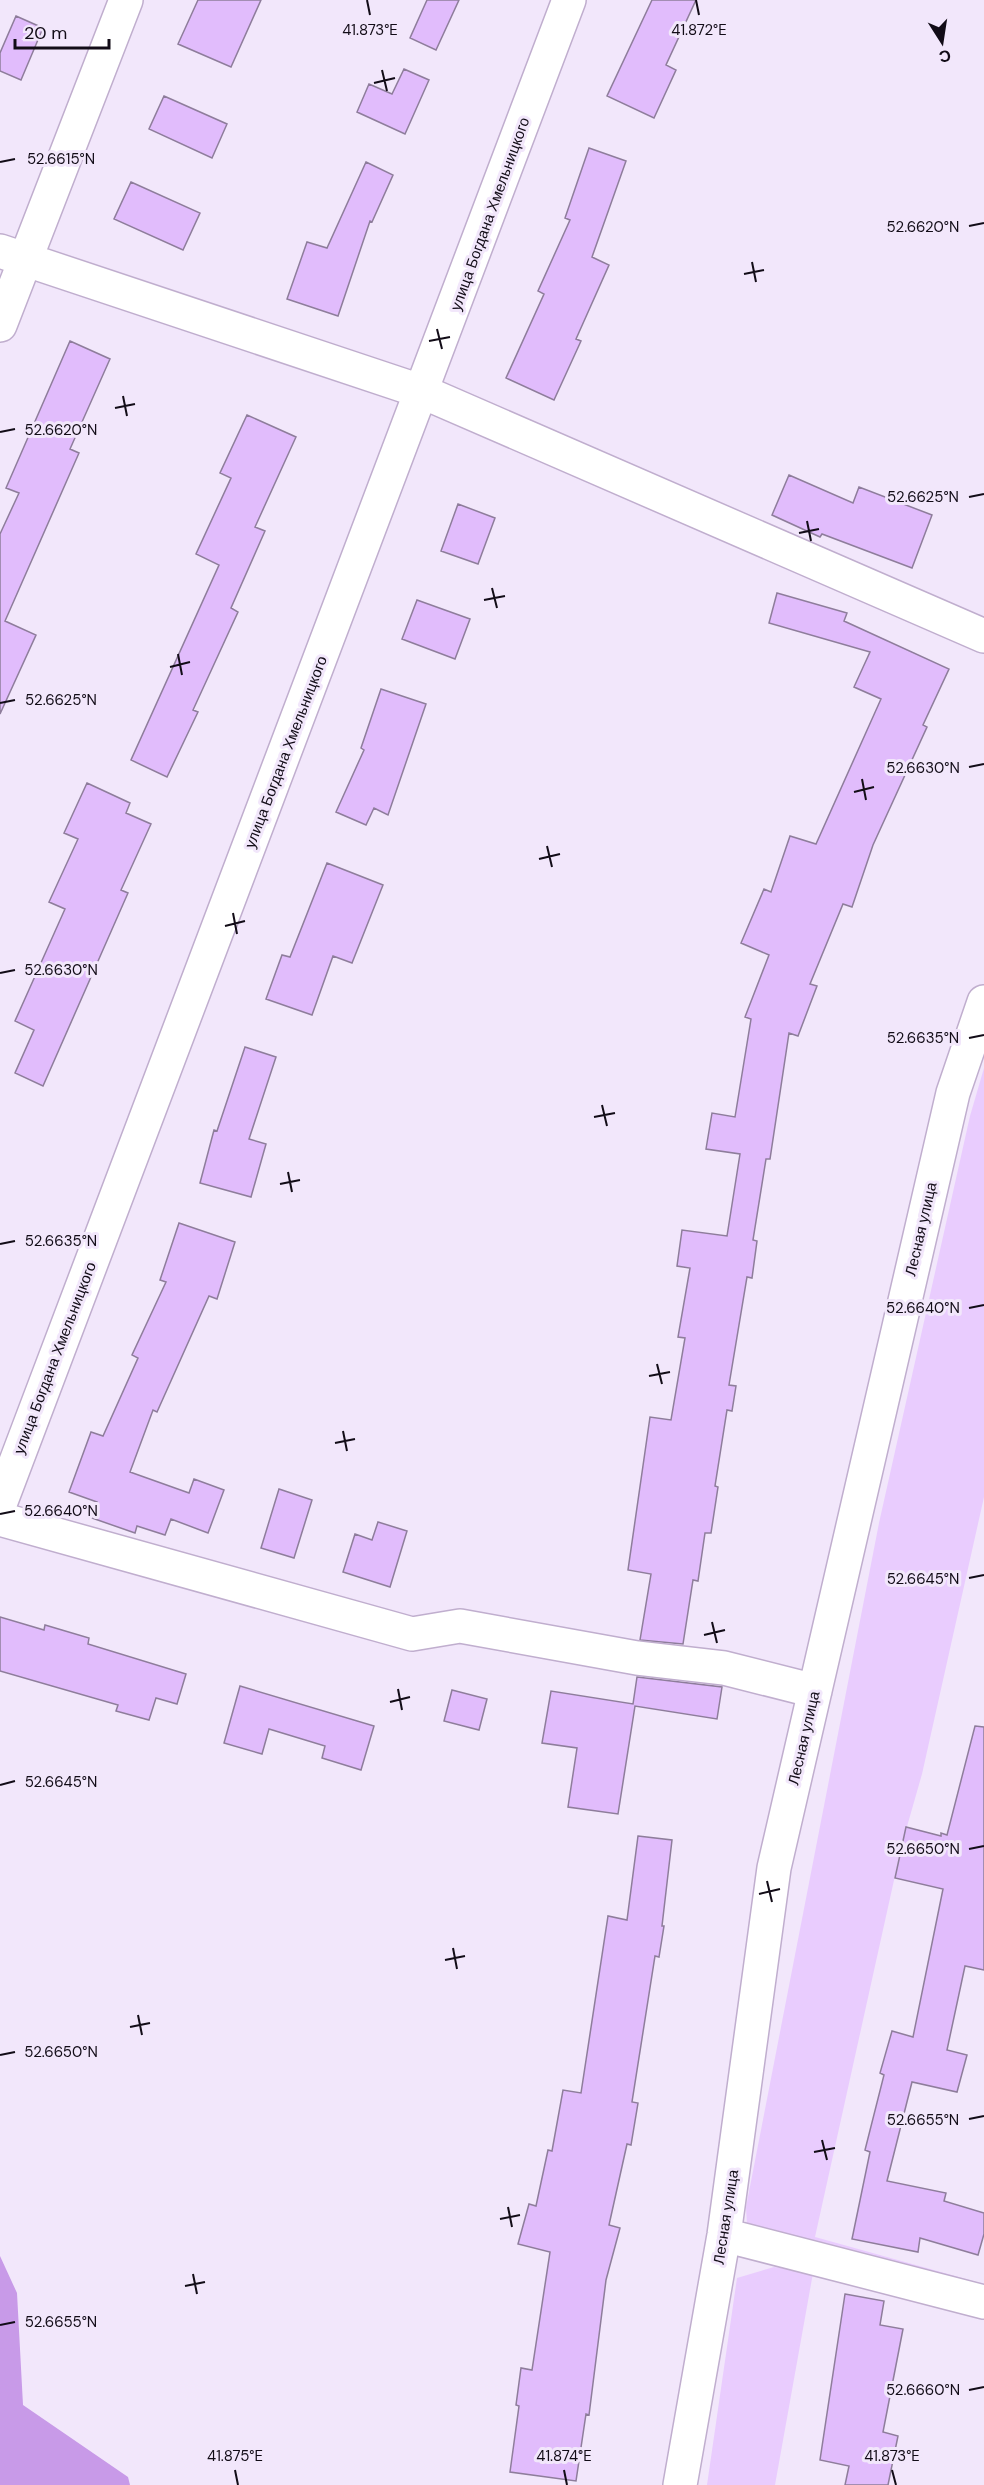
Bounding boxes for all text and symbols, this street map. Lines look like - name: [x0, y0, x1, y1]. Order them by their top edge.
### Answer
- scale bar: [15, 12, 110, 50]
- north arrow: [912, 12, 972, 72]
- text: 41.873°E: [342, 20, 398, 40]
- text: 41.872°E: [671, 20, 727, 40]
- text: 20 m: [24, 21, 67, 45]
- text: С: [937, 45, 953, 68]
- street label: улица Богдана Хмельницкого: [446, 115, 534, 313]
- text: 52.6615°N: [27, 149, 95, 169]
- text: 52.6620°N: [887, 217, 959, 237]
- text: 52.6620°N: [25, 420, 97, 440]
- text: 52.6625°N: [887, 487, 959, 507]
- street label: улица Богдана Хмельницкого: [240, 653, 332, 851]
- text: 52.6625°N: [25, 690, 97, 710]
- text: 52.6630°N: [886, 758, 960, 778]
- text: 52.6630°N: [24, 960, 98, 980]
- text: 52.6635°N: [887, 1028, 959, 1048]
- street label: Лесная улица: [900, 1180, 942, 1278]
- text: 52.6635°N: [25, 1231, 97, 1251]
- street label: улица Богдана Хмельницкого: [9, 1259, 101, 1457]
- text: 52.6640°N: [886, 1298, 960, 1318]
- text: 52.6640°N: [24, 1501, 98, 1521]
- text: 52.6645°N: [887, 1569, 959, 1589]
- street label: Лесная улица: [783, 1689, 825, 1787]
- text: 52.6645°N: [25, 1772, 97, 1792]
- text: 52.6650°N: [886, 1839, 960, 1859]
- text: 52.6650°N: [24, 2042, 98, 2062]
- text: 52.6655°N: [887, 2110, 959, 2130]
- street label: Лесная улица: [709, 2168, 743, 2266]
- text: 52.6655°N: [25, 2312, 97, 2332]
- text: 52.6660°N: [886, 2380, 960, 2400]
- text: 41.875°E: [207, 2446, 263, 2466]
- text: 41.874°E: [536, 2446, 592, 2466]
- text: 41.873°E: [864, 2446, 920, 2466]

